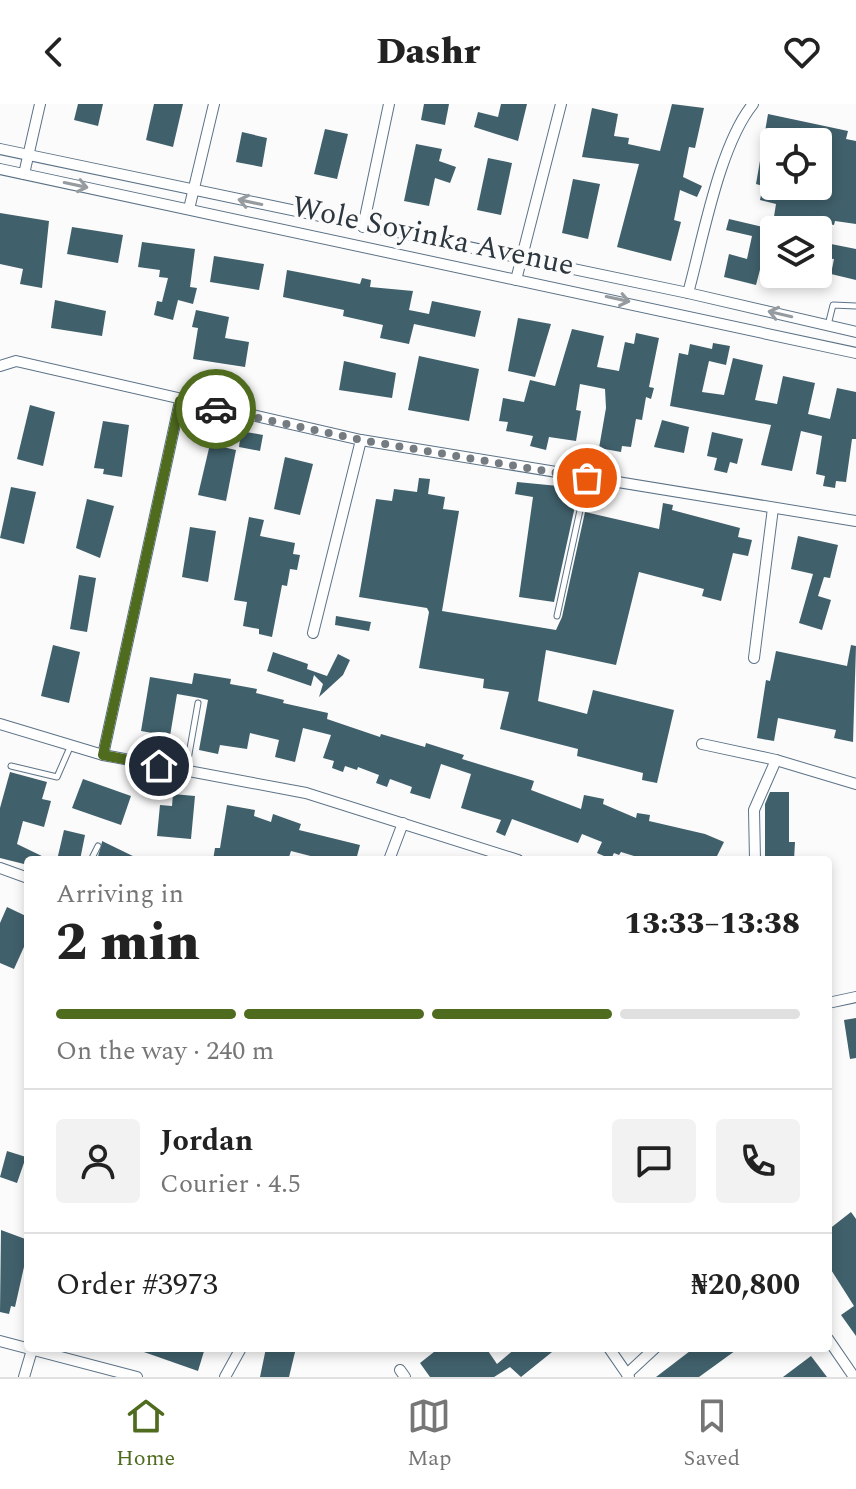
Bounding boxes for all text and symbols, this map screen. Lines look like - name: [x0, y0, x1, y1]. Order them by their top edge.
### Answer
- text: Dashr: [376, 25, 480, 80]
- icon: back: [32, 30, 76, 74]
- icon: heart: [780, 30, 824, 74]
- map controls: [760, 128, 832, 288]
- button: locate: [760, 128, 832, 200]
- one-way arrow: [63, 178, 89, 193]
- street label: Wole Soyinka Avenue: [288, 184, 578, 288]
- one-way arrow: [238, 194, 264, 209]
- button: layers: [760, 216, 832, 288]
- one-way arrow: [604, 293, 630, 308]
- one-way arrow: [768, 306, 793, 321]
- courier: [176, 369, 256, 449]
- icon: car: [194, 387, 238, 431]
- pin: [553, 444, 621, 512]
- icon: bag: [565, 456, 609, 500]
- pin: [125, 732, 193, 800]
- icon: home: [137, 744, 181, 788]
- text: Arriving in: [56, 874, 184, 914]
- text: 13:33–13:38: [624, 901, 800, 947]
- text: 2 min: [56, 904, 200, 983]
- text: On the way · 240 m: [56, 1031, 274, 1071]
- text: Jordan: [160, 1118, 253, 1164]
- button: person: [56, 1119, 140, 1203]
- button: chat: [612, 1119, 696, 1203]
- button: phone: [716, 1119, 800, 1203]
- text: Courier · 4.5: [160, 1164, 301, 1204]
- text: Order #3973: [56, 1262, 218, 1308]
- text: ₦20,800: [691, 1262, 800, 1308]
- tab: Home: [116, 1394, 175, 1475]
- tab: Map: [407, 1394, 452, 1475]
- tab: Saved: [684, 1394, 740, 1475]

